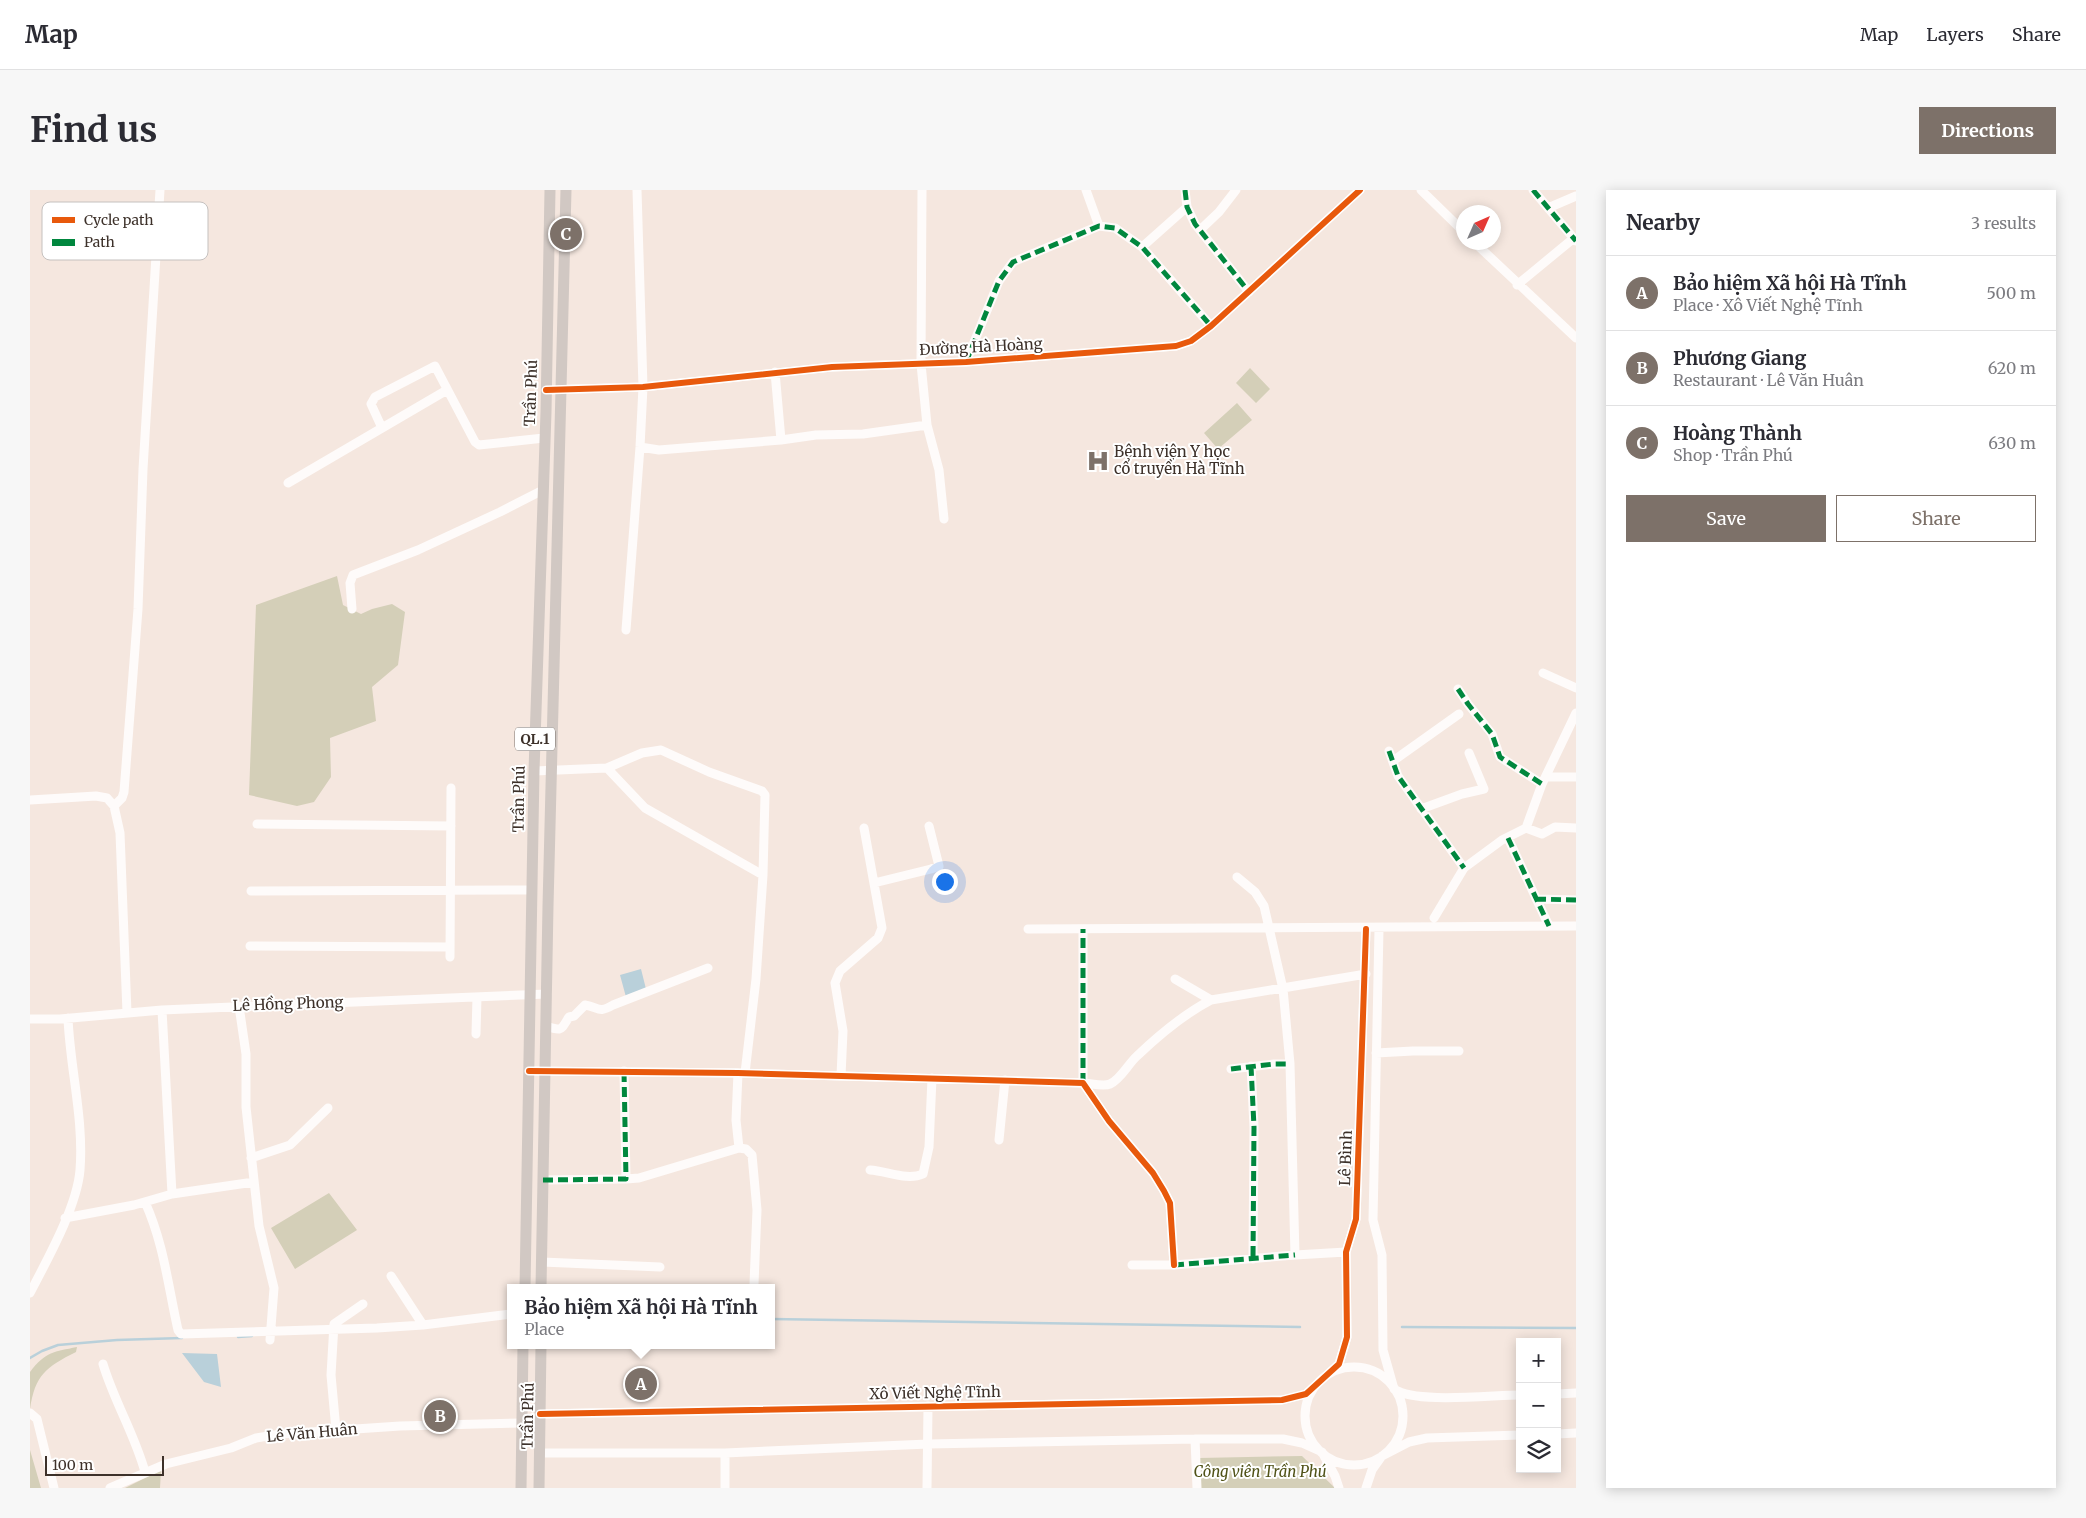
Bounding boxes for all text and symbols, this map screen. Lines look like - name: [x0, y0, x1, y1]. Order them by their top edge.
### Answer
- text: Map: [25, 19, 78, 50]
- text: Map: [1860, 23, 1898, 46]
- text: Layers: [1926, 23, 1984, 46]
- text: Share: [2012, 23, 2061, 46]
- button: Directions: [1919, 107, 2056, 154]
- text: Find us: [30, 108, 157, 152]
- legend: [42, 202, 208, 260]
- north arrow: [1456, 205, 1501, 250]
- text: Nearby: [1626, 209, 1700, 236]
- text: Cycle path: [84, 211, 154, 229]
- text: 3 results: [1971, 213, 2036, 233]
- pin: C: [550, 215, 582, 253]
- text: Path: [84, 233, 115, 251]
- text: Bảo hiệm Xã hội Hà Tĩnh: [1673, 271, 1907, 295]
- text: A: [1636, 283, 1648, 303]
- text: 500 m: [1986, 283, 2036, 303]
- text: Place · Xô Viết Nghệ Tĩnh: [1673, 295, 1863, 315]
- street label: Đường Hà Hoàng: [919, 334, 1043, 359]
- text: Phương Giang: [1673, 346, 1806, 370]
- text: B: [1636, 358, 1648, 378]
- text: 620 m: [1988, 358, 2036, 378]
- street label: Trần Phú: [519, 359, 541, 427]
- text: Restaurant · Lê Văn Huân: [1673, 370, 1864, 390]
- text: Hoàng Thành: [1673, 421, 1802, 445]
- text: C: [1637, 433, 1647, 453]
- text: 630 m: [1988, 433, 2036, 453]
- place label: Bệnh viện Y học cổ truyền Hà Tĩnh: [1114, 442, 1245, 478]
- text: Shop · Trần Phú: [1673, 445, 1793, 465]
- hospital icon: Bệnh viện Y học cổ truyền Hà Tĩnh: [1085, 448, 1111, 474]
- button: Save: [1626, 495, 1826, 542]
- button: Share: [1836, 495, 2036, 542]
- road number: QL.1: [515, 728, 555, 750]
- street label: Trần Phú: [507, 765, 529, 833]
- your location: [932, 869, 958, 895]
- street label: Lê Hồng Phong: [232, 991, 344, 1015]
- street label: Lê Bình: [1335, 1130, 1356, 1186]
- popup: [507, 1284, 775, 1349]
- text: Bảo hiệm Xã hội Hà Tĩnh: [524, 1295, 758, 1319]
- text: Place: [524, 1319, 564, 1339]
- map controls: [1516, 1338, 1561, 1473]
- button: +: [1516, 1338, 1561, 1383]
- pin: A: [625, 1365, 657, 1403]
- street label: Xô Viết Nghệ Tĩnh: [869, 1381, 1001, 1403]
- street label: Trần Phú: [516, 1382, 538, 1450]
- button: −: [1516, 1383, 1561, 1428]
- pin: B: [424, 1397, 456, 1435]
- street label: Lê Văn Huân: [266, 1419, 358, 1446]
- button: layers: [1516, 1428, 1561, 1473]
- scale bar: [45, 1453, 164, 1476]
- text: 100 m: [52, 1456, 93, 1474]
- park label: Công viên Trần Phú: [1193, 1462, 1327, 1481]

